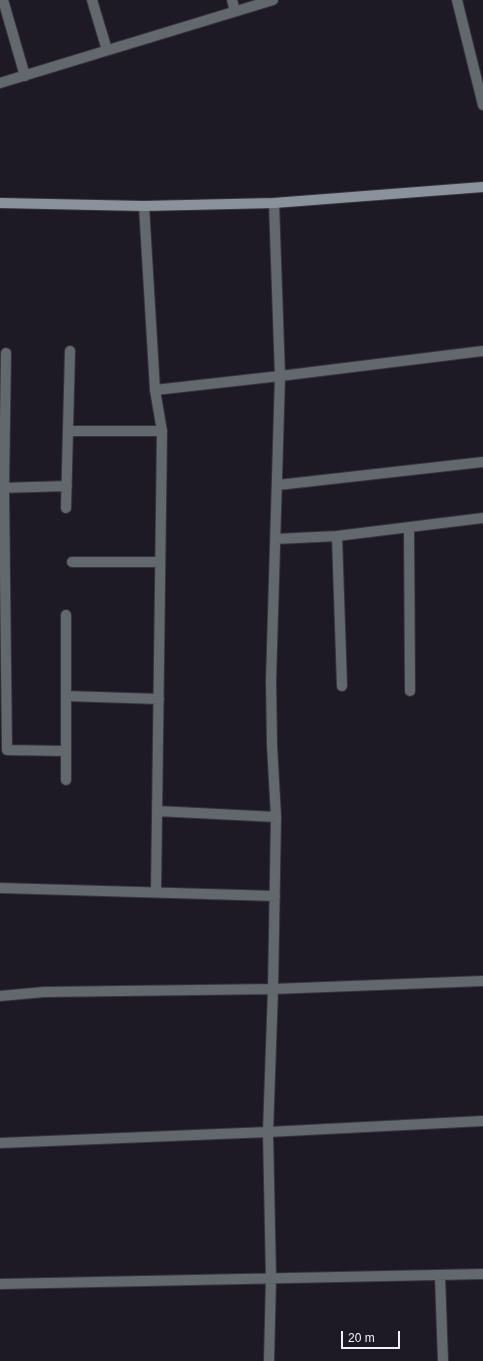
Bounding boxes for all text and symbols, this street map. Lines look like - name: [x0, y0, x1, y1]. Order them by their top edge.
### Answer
- scale bar: [343, 1323, 402, 1349]
- text: 20 m: [348, 1331, 375, 1345]

